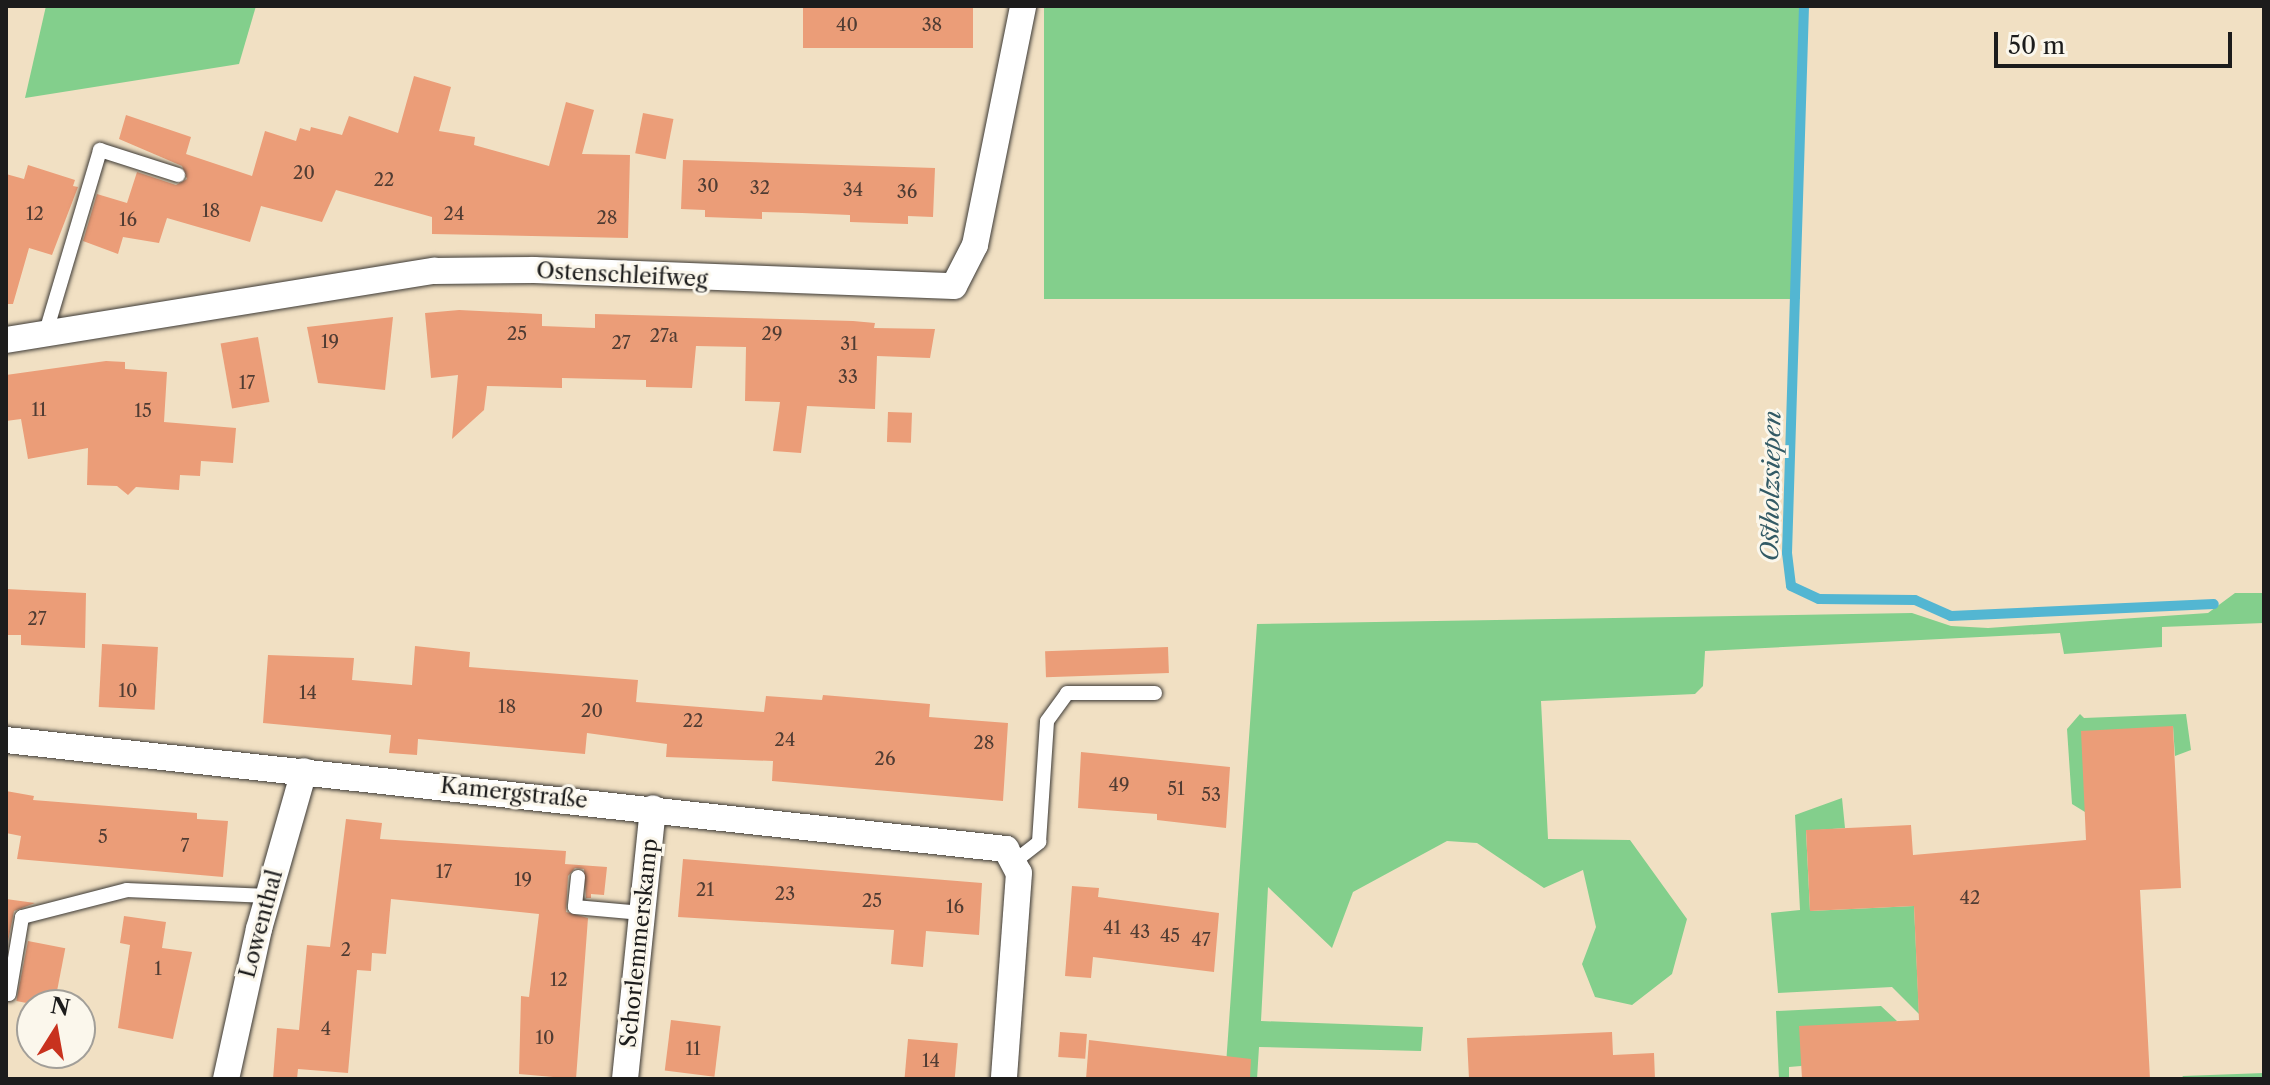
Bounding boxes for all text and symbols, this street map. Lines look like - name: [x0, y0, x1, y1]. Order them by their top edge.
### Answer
- house number: 40: [836, 14, 858, 36]
- house number: 38: [922, 14, 942, 36]
- scale bar: [1998, 16, 2236, 66]
- text: 50 m: [2008, 31, 2065, 60]
- house number: 20: [293, 162, 315, 184]
- house number: 22: [374, 169, 394, 191]
- house number: 30: [697, 175, 719, 197]
- house number: 32: [750, 177, 770, 199]
- house number: 34: [843, 179, 863, 201]
- house number: 36: [897, 181, 917, 203]
- house number: 18: [202, 200, 220, 222]
- house number: 12: [26, 203, 44, 225]
- house number: 24: [444, 203, 464, 225]
- house number: 28: [596, 207, 618, 229]
- house number: 16: [119, 209, 137, 231]
- street label: Ostenschleifweg: [536, 257, 708, 293]
- house number: 25: [507, 323, 527, 345]
- house number: 29: [762, 323, 782, 345]
- house number: 27a: [650, 325, 678, 347]
- house number: 19: [321, 331, 339, 353]
- house number: 27: [611, 332, 631, 354]
- house number: 31: [840, 333, 858, 355]
- house number: 33: [838, 366, 858, 388]
- house number: 17: [239, 372, 255, 394]
- house number: 11: [31, 399, 47, 421]
- house number: 15: [134, 400, 152, 422]
- water label: Ostholzsiepen: [1755, 410, 1787, 562]
- house number: 27: [27, 608, 47, 630]
- house number: 10: [119, 680, 137, 702]
- house number: 14: [299, 682, 317, 704]
- house number: 18: [498, 696, 516, 718]
- house number: 20: [581, 700, 603, 722]
- house number: 22: [683, 710, 703, 732]
- house number: 24: [775, 729, 795, 751]
- house number: 28: [973, 732, 995, 754]
- house number: 26: [875, 748, 895, 770]
- street label: Kamergstraße: [439, 772, 589, 814]
- house number: 49: [1109, 774, 1129, 796]
- house number: 51: [1167, 778, 1185, 800]
- house number: 53: [1201, 784, 1221, 806]
- house number: 5: [98, 826, 108, 848]
- house number: 7: [181, 835, 189, 857]
- street label: Schorlemmerskamp: [615, 837, 663, 1049]
- house number: 17: [436, 861, 452, 883]
- street label: Lowenthal: [234, 867, 288, 981]
- house number: 19: [514, 869, 532, 891]
- house number: 21: [696, 879, 714, 901]
- house number: 23: [775, 883, 795, 905]
- house number: 42: [1960, 887, 1980, 909]
- house number: 25: [862, 890, 882, 912]
- house number: 16: [946, 896, 964, 918]
- house number: 41: [1103, 917, 1121, 939]
- house number: 43: [1130, 921, 1150, 943]
- house number: 45: [1160, 925, 1180, 947]
- house number: 47: [1191, 929, 1211, 951]
- house number: 2: [341, 939, 351, 961]
- house number: 1: [154, 958, 162, 980]
- house number: 12: [550, 969, 568, 991]
- north arrow: [16, 989, 96, 1069]
- text: N: [48, 992, 72, 1022]
- house number: 4: [321, 1018, 331, 1040]
- house number: 10: [536, 1027, 554, 1049]
- house number: 11: [685, 1038, 701, 1060]
- house number: 14: [922, 1050, 940, 1072]

